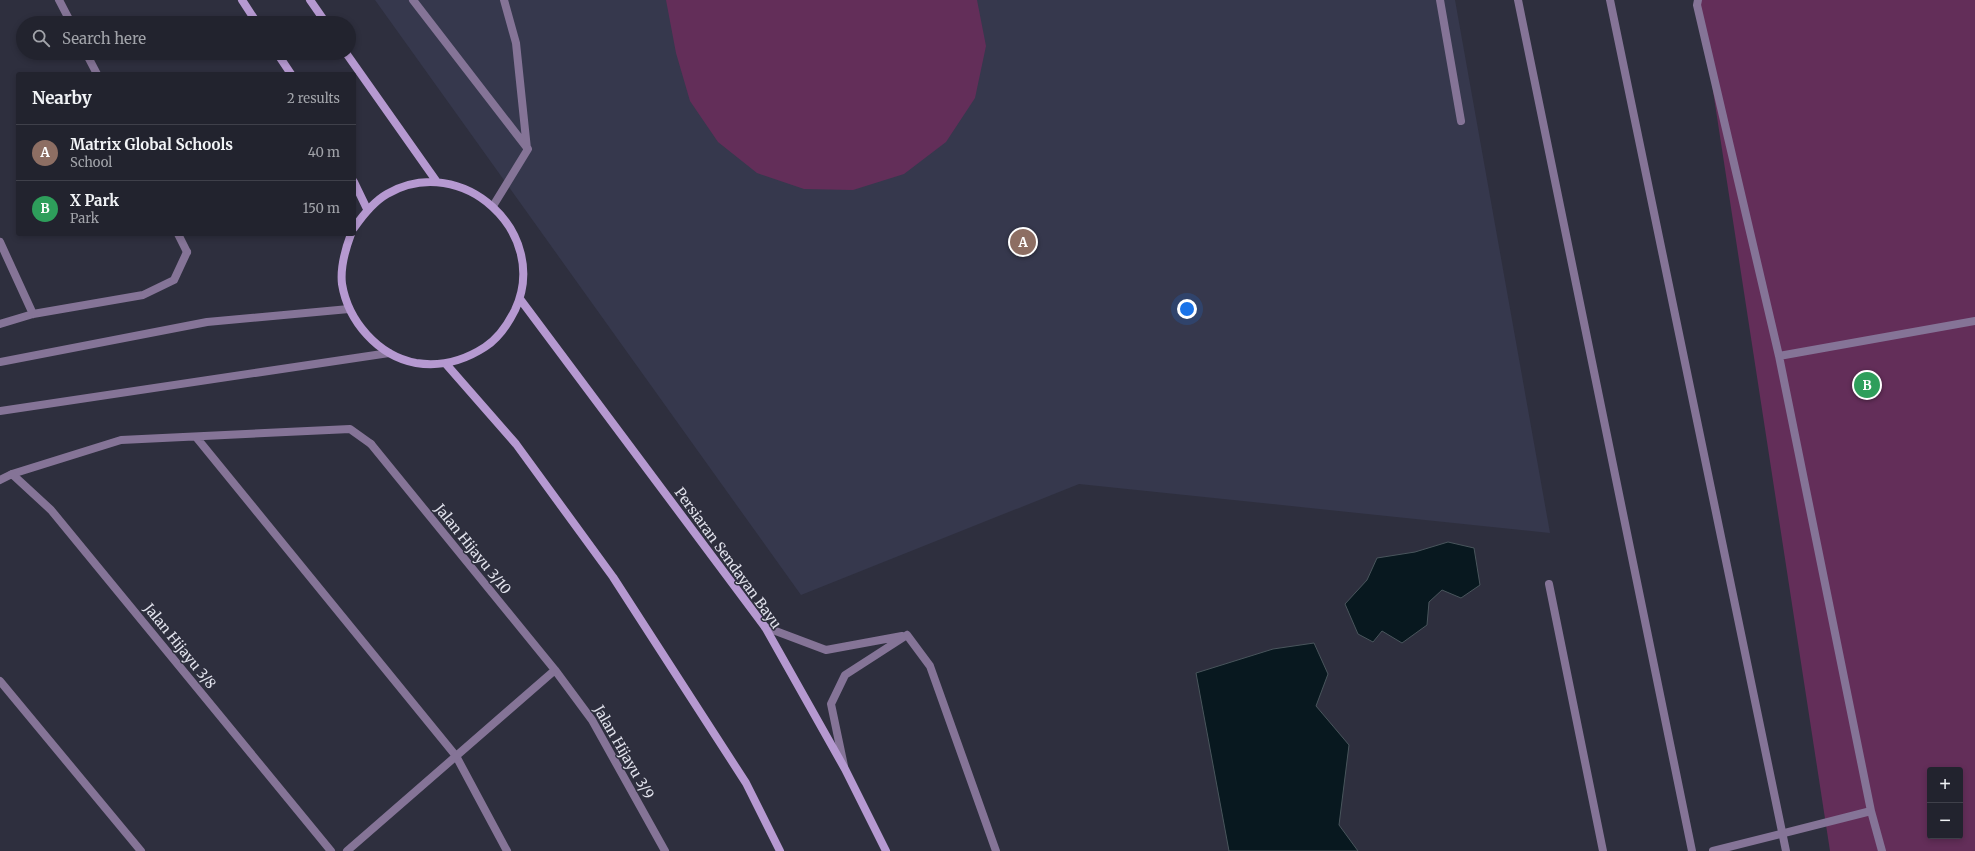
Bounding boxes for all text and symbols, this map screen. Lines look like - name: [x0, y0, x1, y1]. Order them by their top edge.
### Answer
- search box: [16, 16, 356, 60]
- icon: search: [30, 27, 52, 49]
- text: Search here: [62, 29, 146, 48]
- text: Nearby: [32, 87, 92, 109]
- text: 2 results: [287, 90, 340, 107]
- text: Matrix Global Schools: [70, 135, 233, 154]
- text: A: [40, 144, 50, 161]
- text: 40 m: [308, 144, 340, 161]
- text: School: [70, 154, 112, 171]
- text: X Park: [70, 191, 119, 210]
- text: B: [40, 200, 50, 217]
- text: 150 m: [303, 200, 340, 217]
- text: Park: [70, 210, 99, 227]
- pin: A: [1010, 227, 1036, 257]
- your location: [1177, 299, 1197, 319]
- pin: B: [1854, 370, 1880, 400]
- street label: Persiaran Sendayan Bayu: [671, 484, 785, 632]
- street label: Jalan Hijayu 3/10: [430, 499, 515, 598]
- street label: Jalan Hijayu 3/8: [139, 599, 220, 692]
- street label: Jalan Hijayu 3/9: [589, 701, 658, 802]
- map controls: [1927, 767, 1963, 839]
- button: +: [1927, 767, 1963, 803]
- button: −: [1927, 803, 1963, 839]

